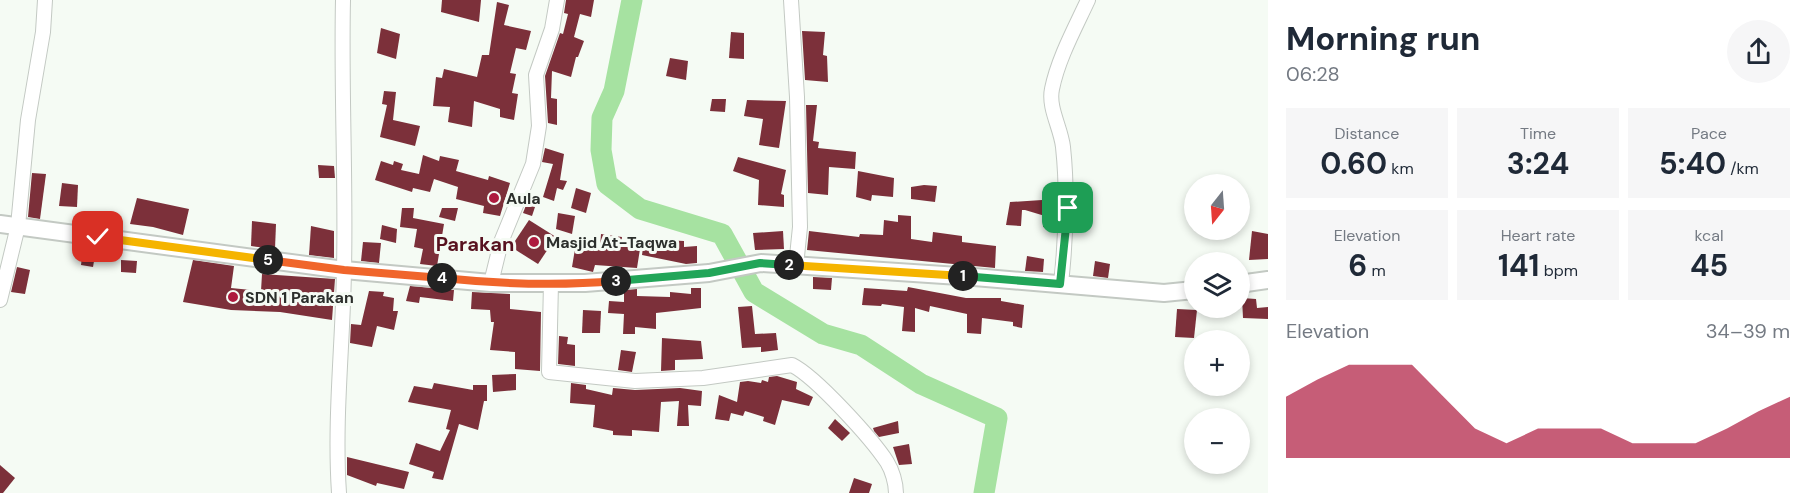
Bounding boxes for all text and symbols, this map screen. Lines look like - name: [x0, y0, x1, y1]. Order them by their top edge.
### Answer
- text: Morning run: [1286, 17, 1480, 60]
- button: share: [1727, 20, 1790, 83]
- text: 06:28: [1286, 61, 1340, 87]
- text: Distance: [1335, 123, 1399, 144]
- text: Time: [1520, 123, 1556, 144]
- text: Pace: [1691, 123, 1727, 144]
- text: 0.60: [1320, 144, 1387, 183]
- text: 3:24: [1507, 144, 1569, 183]
- text: 5:40: [1659, 144, 1726, 183]
- text: km: [1387, 158, 1414, 179]
- text: /km: [1726, 158, 1759, 179]
- north arrow: [1184, 174, 1250, 240]
- map controls: [1184, 174, 1250, 474]
- pin: [1042, 182, 1093, 233]
- place label: Aula: [506, 188, 541, 209]
- marker: Aula: [487, 191, 501, 205]
- icon: arrive: [1051, 191, 1084, 224]
- pin: [72, 211, 123, 262]
- icon: check: [81, 220, 114, 253]
- text: Elevation: [1334, 225, 1400, 246]
- text: Heart rate: [1501, 225, 1575, 246]
- text: kcal: [1695, 225, 1723, 246]
- district label: Parakan: [436, 231, 514, 257]
- place label: Masjid At-Taqwa: [546, 232, 677, 253]
- marker: Masjid At-Taqwa: [527, 235, 541, 249]
- pin: 5: [253, 245, 283, 275]
- text: 6: [1348, 246, 1367, 285]
- text: 141: [1498, 246, 1539, 285]
- text: 45: [1690, 246, 1728, 285]
- text: 5: [263, 249, 273, 270]
- pin: 2: [774, 250, 804, 280]
- button: layers: [1184, 252, 1250, 318]
- text: 2: [784, 254, 794, 275]
- text: m: [1367, 260, 1386, 281]
- text: bpm: [1539, 260, 1578, 281]
- pin: 1: [948, 261, 978, 291]
- pin: 4: [427, 263, 457, 293]
- text: 1: [960, 265, 966, 286]
- pin: 3: [601, 266, 631, 296]
- text: 4: [437, 267, 447, 288]
- text: 3: [611, 270, 621, 291]
- place label: SDN 1 Parakan: [245, 287, 354, 308]
- marker: SDN 1 Parakan: [226, 290, 240, 304]
- text: Elevation: [1286, 318, 1369, 344]
- text: 34–39 m: [1706, 318, 1790, 344]
- button: +: [1184, 330, 1250, 396]
- button: −: [1184, 408, 1250, 474]

